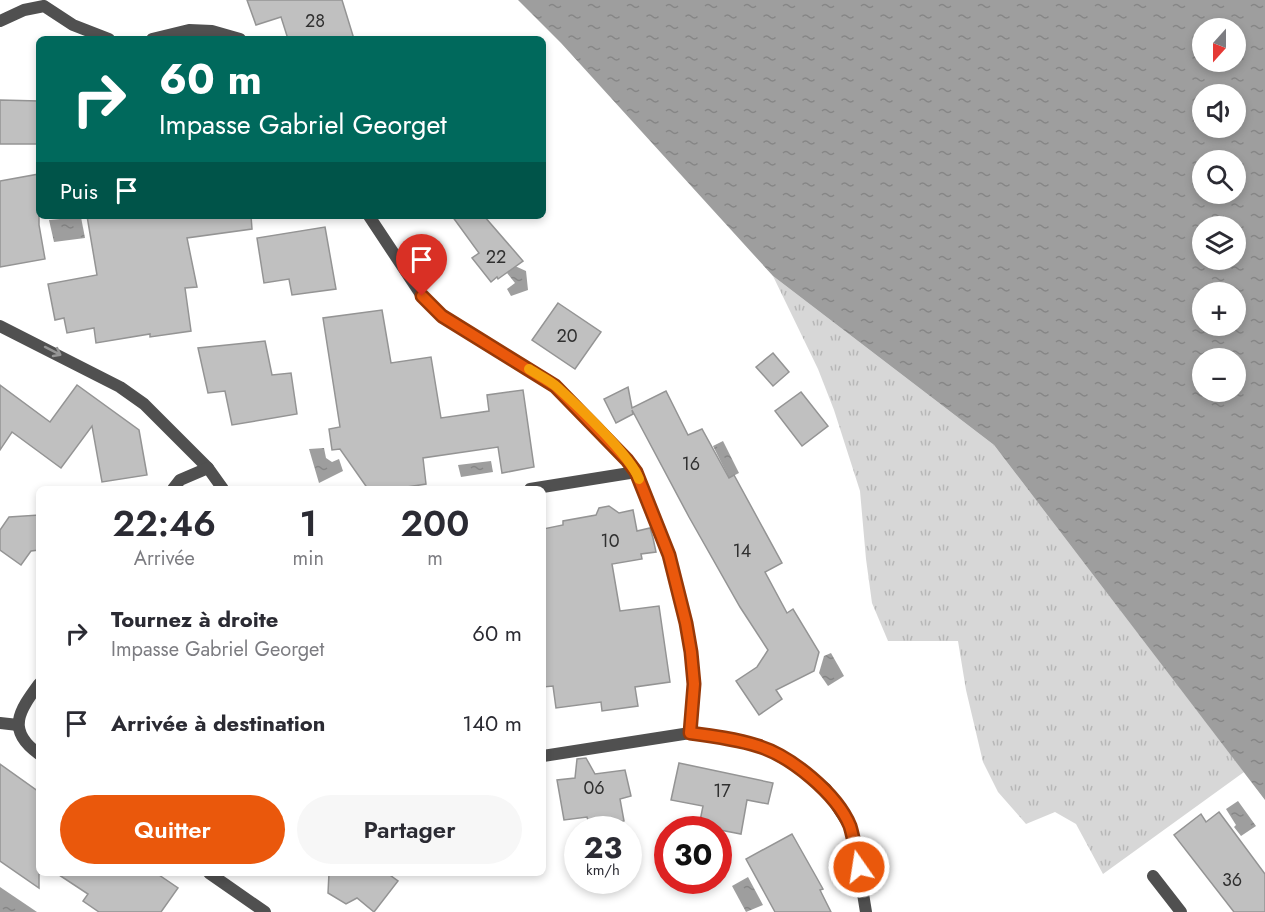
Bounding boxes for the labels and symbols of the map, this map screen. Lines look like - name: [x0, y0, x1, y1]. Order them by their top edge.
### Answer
- house number: 28: [305, 8, 325, 34]
- north arrow: [1192, 18, 1246, 72]
- pin: [396, 234, 447, 296]
- house number: 22: [486, 244, 506, 270]
- house number: 20: [556, 323, 578, 349]
- one-way arrow: [43, 346, 61, 357]
- house number: 16: [682, 451, 700, 477]
- house number: 10: [601, 528, 620, 554]
- house number: 14: [733, 538, 751, 564]
- house number: 06: [583, 775, 605, 801]
- house number: 17: [713, 778, 731, 804]
- speed limit sign: 30: [654, 816, 732, 894]
- position arrow: [827, 835, 891, 899]
- house number: 36: [1222, 867, 1242, 893]

